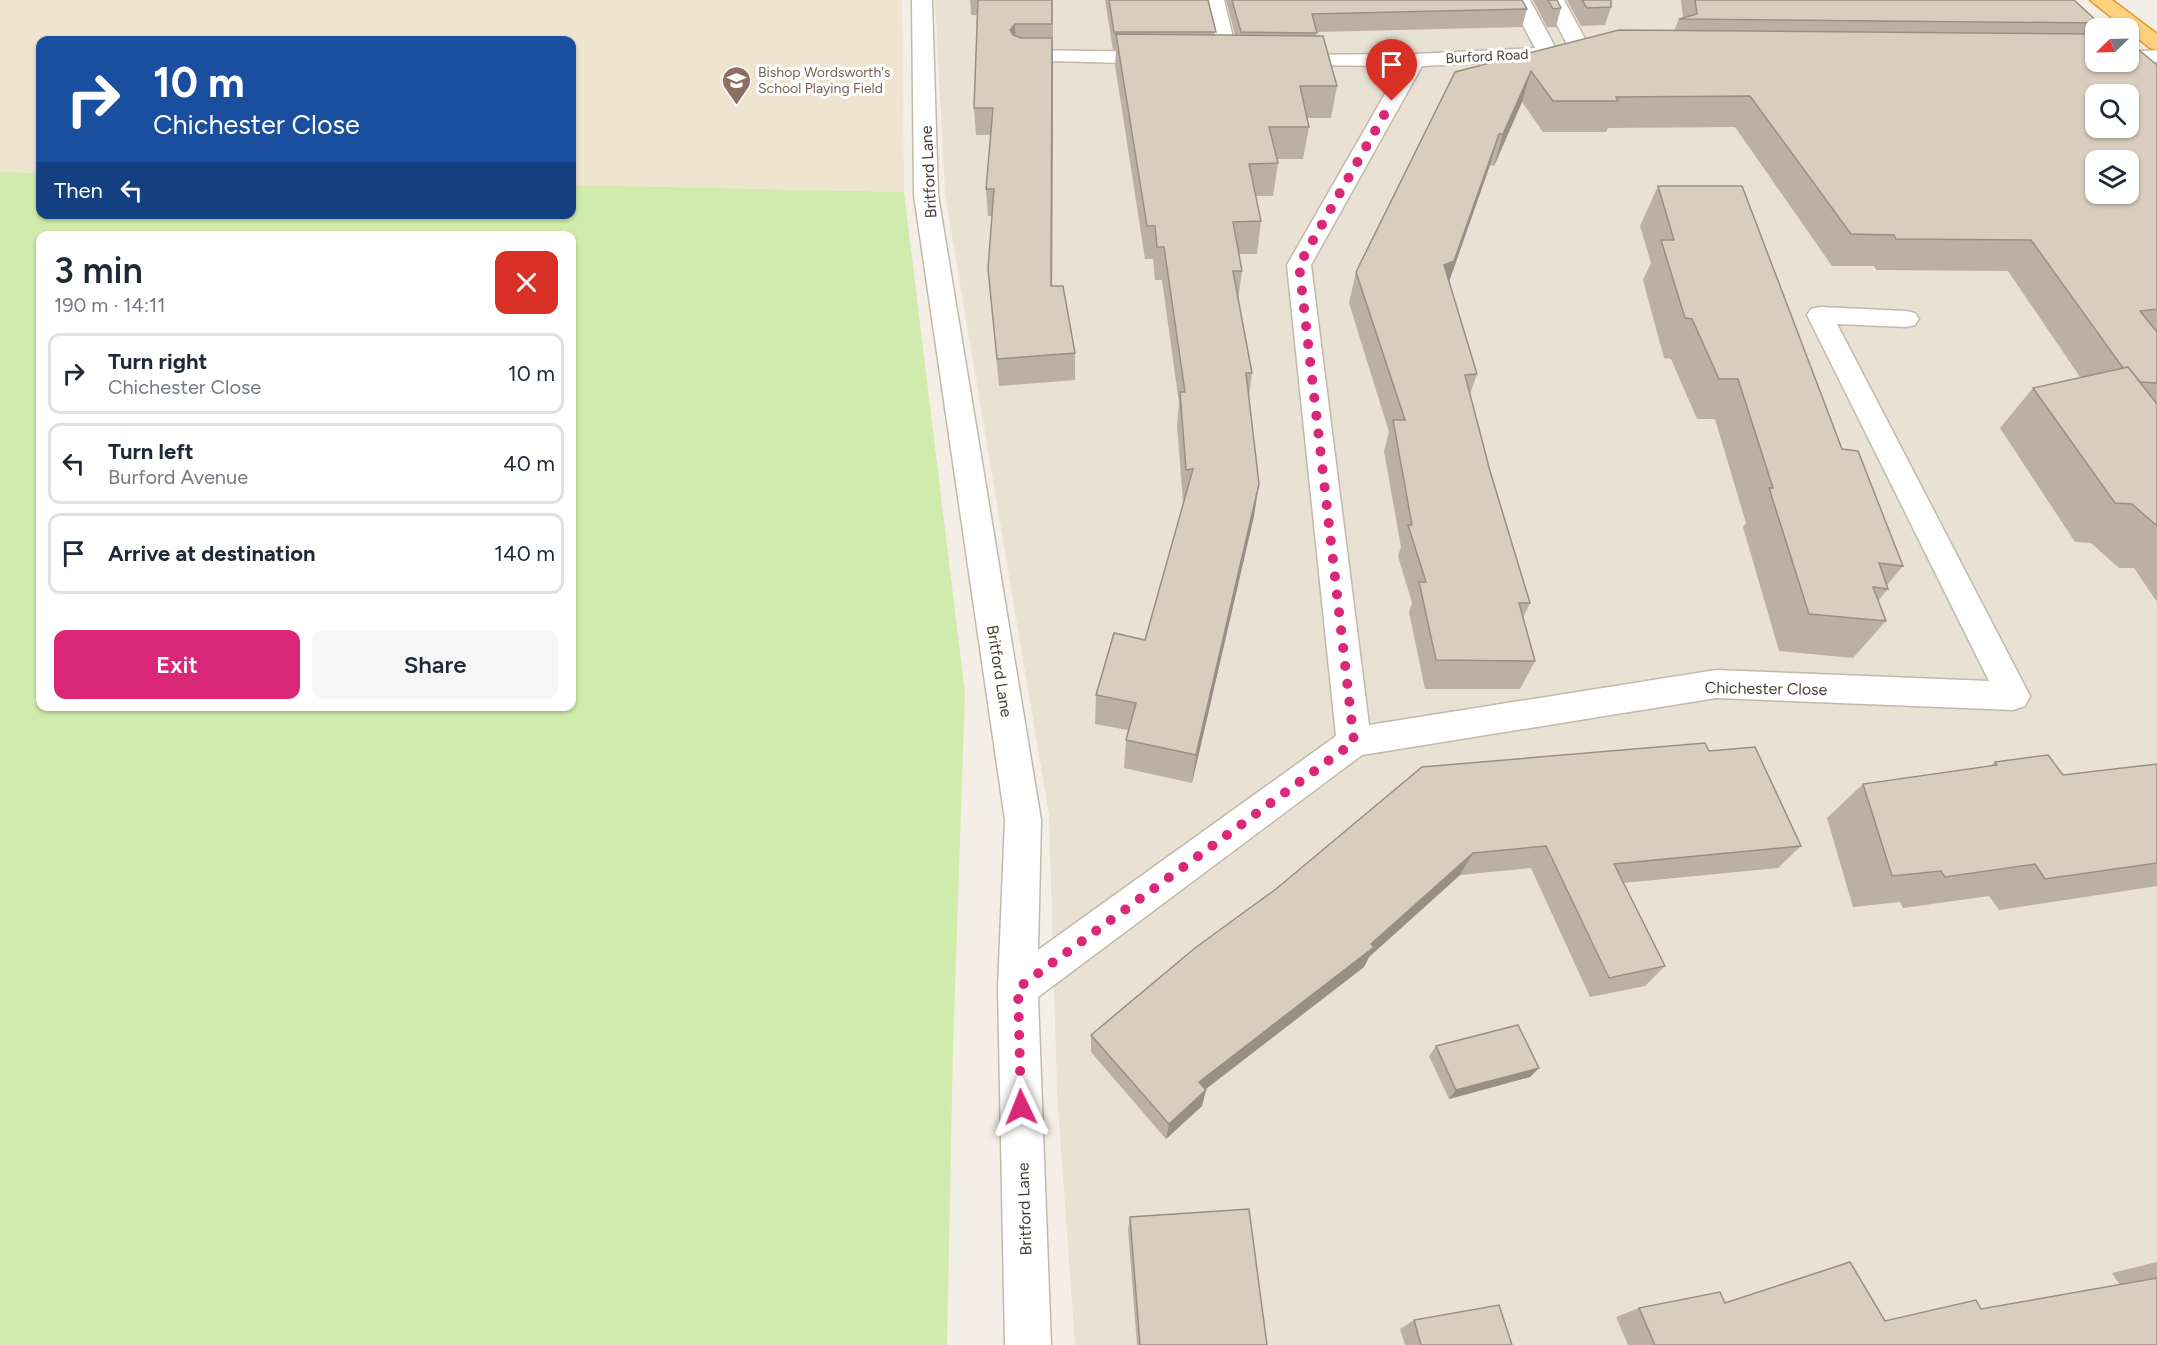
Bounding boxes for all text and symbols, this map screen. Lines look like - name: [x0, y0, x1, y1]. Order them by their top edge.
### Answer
- north arrow: [2085, 18, 2139, 72]
- map controls: [2085, 18, 2139, 204]
- pin: [1366, 39, 1417, 101]
- street label: Burford Road: [1445, 46, 1529, 67]
- icon: arrive: [1375, 48, 1408, 81]
- text: 10 m: [153, 57, 245, 108]
- icon: right: [54, 60, 132, 138]
- school or university icon: Bishop Wordsworth's School Playing Field: [721, 64, 753, 106]
- place label: Bishop Wordsworth's School Playing Field: [758, 64, 891, 97]
- button: search: [2085, 84, 2139, 138]
- text: Chichester Close: [153, 108, 360, 141]
- street label: Britford Lane: [917, 125, 940, 219]
- button: layers: [2085, 150, 2139, 204]
- icon: left: [115, 174, 148, 207]
- text: Then: [54, 177, 103, 204]
- text: 3 min: [54, 249, 143, 292]
- button: close: [495, 251, 558, 314]
- text: 190 m · 14:11: [54, 293, 166, 317]
- text: Turn right: [108, 348, 207, 375]
- icon: right: [57, 357, 90, 390]
- text: 10 m: [508, 360, 555, 387]
- text: Chichester Close: [108, 375, 261, 399]
- text: Turn left: [108, 438, 194, 465]
- icon: left: [57, 447, 90, 480]
- text: 40 m: [503, 450, 555, 477]
- text: Burford Avenue: [108, 465, 248, 489]
- icon: arrive: [57, 537, 90, 570]
- text: Arrive at destination: [108, 540, 316, 567]
- text: 140 m: [494, 540, 555, 567]
- street label: Britford Lane: [983, 624, 1016, 719]
- button: Exit: [54, 630, 300, 699]
- button: Share: [312, 630, 558, 699]
- street label: Chichester Close: [1705, 678, 1828, 699]
- position arrow: [989, 1075, 1053, 1139]
- street label: Britford Lane: [1013, 1162, 1036, 1256]

